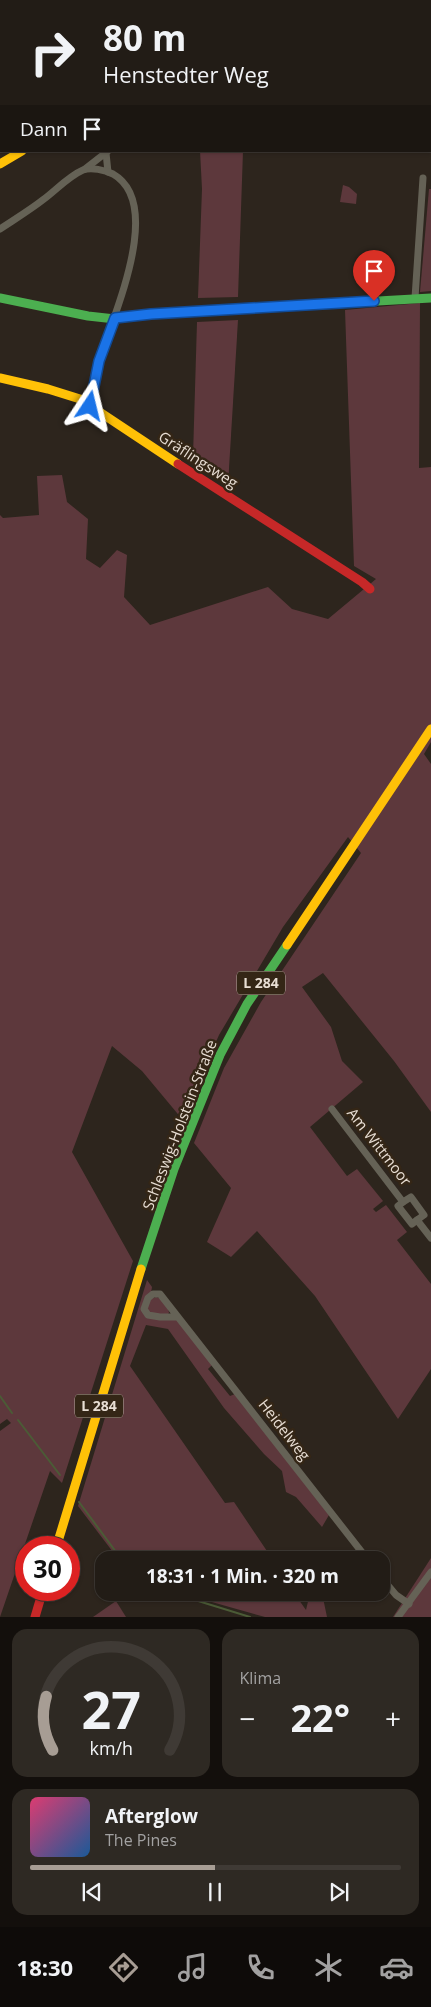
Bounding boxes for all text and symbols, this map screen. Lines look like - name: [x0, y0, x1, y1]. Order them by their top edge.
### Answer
- text: 80 m: [103, 14, 186, 61]
- icon: right: [20, 20, 85, 85]
- text: Henstedter Weg: [103, 59, 269, 89]
- icon: arrive: [78, 115, 106, 143]
- text: Dann: [20, 116, 68, 142]
- pin: [353, 250, 395, 301]
- icon: arrive: [360, 257, 388, 285]
- position arrow: [63, 379, 115, 431]
- street label: Gräflingsweg: [155, 426, 242, 492]
- road number: L 284: [237, 971, 285, 994]
- street label: Schleswig-Holstein-Straße: [137, 1037, 221, 1213]
- street label: Am Wittmoor: [343, 1103, 417, 1189]
- road number: L 284: [75, 1394, 123, 1418]
- street label: Heidelweg: [254, 1395, 315, 1464]
- speed limit sign: 30: [15, 1536, 80, 1601]
- text: 18:31 · 1 Min. · 320 m: [146, 1563, 339, 1589]
- text: Klima: [240, 1667, 281, 1689]
- text: 27: [81, 1673, 140, 1744]
- text: 22°: [290, 1691, 350, 1743]
- text: −: [240, 1699, 256, 1737]
- text: +: [385, 1699, 401, 1737]
- text: km/h: [89, 1736, 132, 1760]
- text: Afterglow: [105, 1803, 198, 1829]
- text: The Pines: [105, 1829, 177, 1851]
- icon: previous: [78, 1878, 106, 1906]
- icon: pause: [201, 1878, 229, 1906]
- icon: next: [325, 1878, 353, 1906]
- icon: directions: [106, 1950, 141, 1985]
- icon: music: [175, 1950, 210, 1985]
- icon: phone: [243, 1950, 278, 1985]
- icon: climate: [311, 1950, 346, 1985]
- icon: car: [379, 1950, 414, 1985]
- text: 18:30: [17, 1952, 73, 1982]

